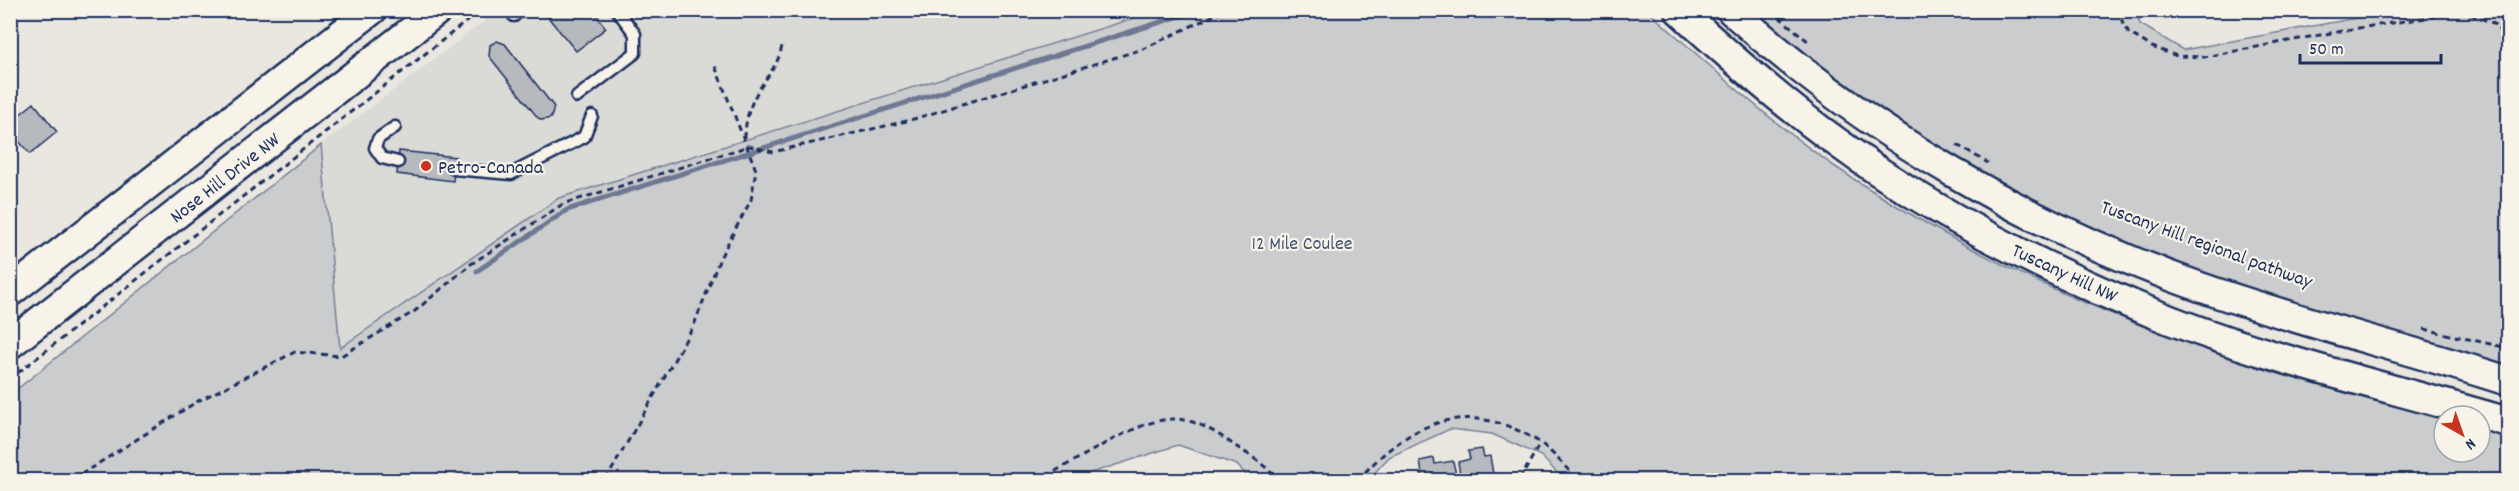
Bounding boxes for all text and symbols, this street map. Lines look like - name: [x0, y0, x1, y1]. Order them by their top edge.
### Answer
- scale bar: [2300, 27, 2441, 65]
- text: 50 m: [2309, 38, 2344, 63]
- street label: Nose Hill Drive NW: [165, 127, 287, 231]
- place label: Petro-Canada: [438, 155, 544, 183]
- marker: Petro-Canada: [419, 159, 433, 173]
- street label: Tuscany Hill regional pathway: [2096, 194, 2317, 297]
- park label: 12 Mile Coulee: [1252, 231, 1353, 259]
- street label: Tuscany Hill NW: [2006, 238, 2122, 312]
- north arrow: [2432, 404, 2492, 464]
- text: N: [2460, 432, 2480, 455]

